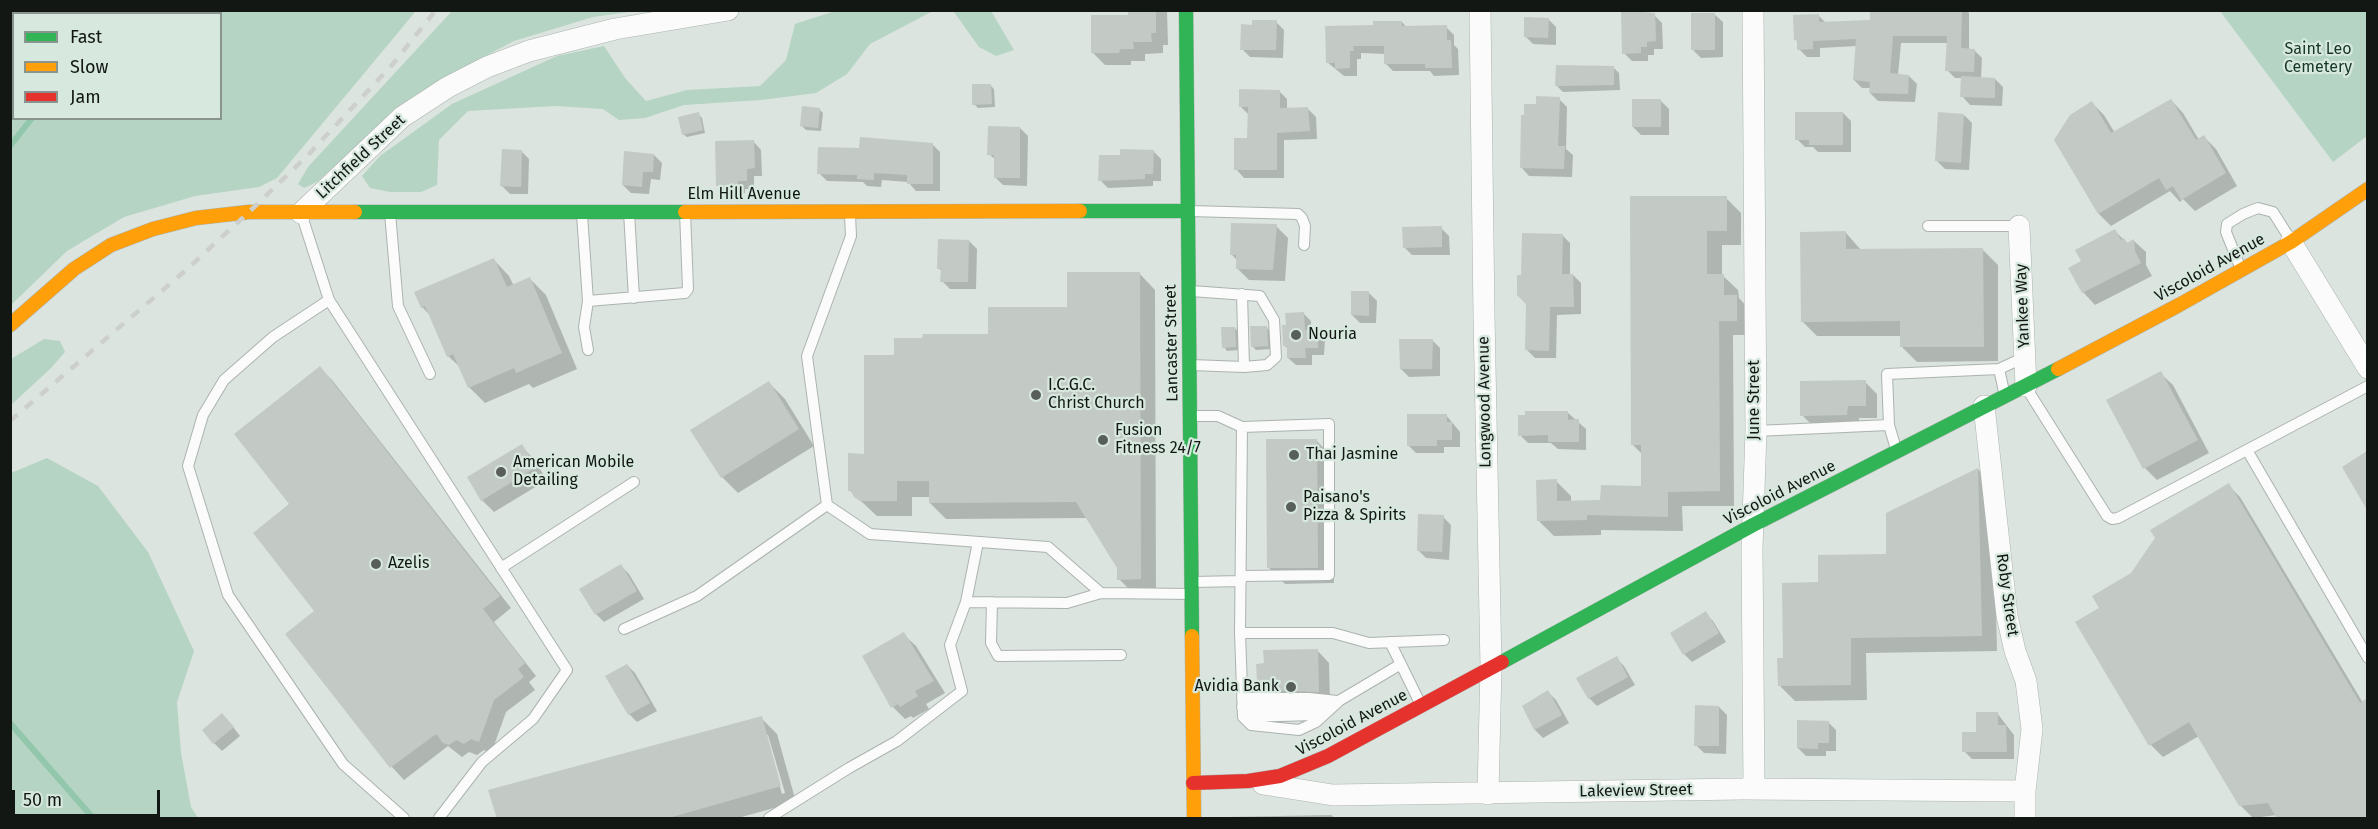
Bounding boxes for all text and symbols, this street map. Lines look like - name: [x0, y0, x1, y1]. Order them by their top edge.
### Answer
- legend: [12, 12, 222, 120]
- text: Fast: [70, 26, 102, 48]
- park label: Saint Leo Cemetery: [2284, 40, 2352, 78]
- text: Slow: [70, 56, 108, 78]
- text: Jam: [70, 86, 101, 108]
- street label: Litchfield Street: [312, 111, 410, 203]
- street label: Elm Hill Avenue: [687, 185, 801, 205]
- street label: Viscoloid Avenue: [2152, 230, 2268, 306]
- street label: Yankee Way: [2012, 263, 2034, 349]
- street label: Lancaster Street: [1161, 284, 1183, 402]
- place label: Nouria: [1308, 325, 1357, 345]
- marker: Nouria: [1289, 328, 1303, 342]
- street label: Longwood Avenue: [1474, 336, 1496, 468]
- street label: June Street: [1745, 360, 1765, 440]
- place label: I.C.G.C. Christ Church: [1048, 376, 1145, 414]
- marker: I.C.G.C. Christ Church: [1029, 388, 1043, 402]
- place label: Fusion Fitness 24/7: [1115, 421, 1201, 459]
- marker: Fusion Fitness 24/7: [1096, 433, 1110, 447]
- place label: Thai Jasmine: [1306, 445, 1398, 465]
- marker: Thai Jasmine: [1287, 448, 1301, 462]
- place label: American Mobile Detailing: [513, 453, 634, 491]
- street label: Viscoloid Avenue: [1721, 457, 1839, 529]
- marker: American Mobile Detailing: [494, 465, 508, 479]
- place label: Paisano's Pizza & Spirits: [1303, 488, 1406, 526]
- marker: Paisano's Pizza & Spirits: [1284, 500, 1298, 514]
- street label: Roby Street: [1992, 552, 2022, 638]
- place label: Azelis: [388, 554, 429, 574]
- marker: Azelis: [369, 557, 383, 571]
- place label: Avidia Bank: [1194, 677, 1279, 697]
- marker: Avidia Bank: [1284, 680, 1298, 694]
- street label: Viscoloid Avenue: [1293, 686, 1411, 760]
- scale bar: [15, 778, 164, 816]
- street label: Lakeview Street: [1579, 780, 1693, 802]
- text: 50 m: [23, 789, 62, 811]

